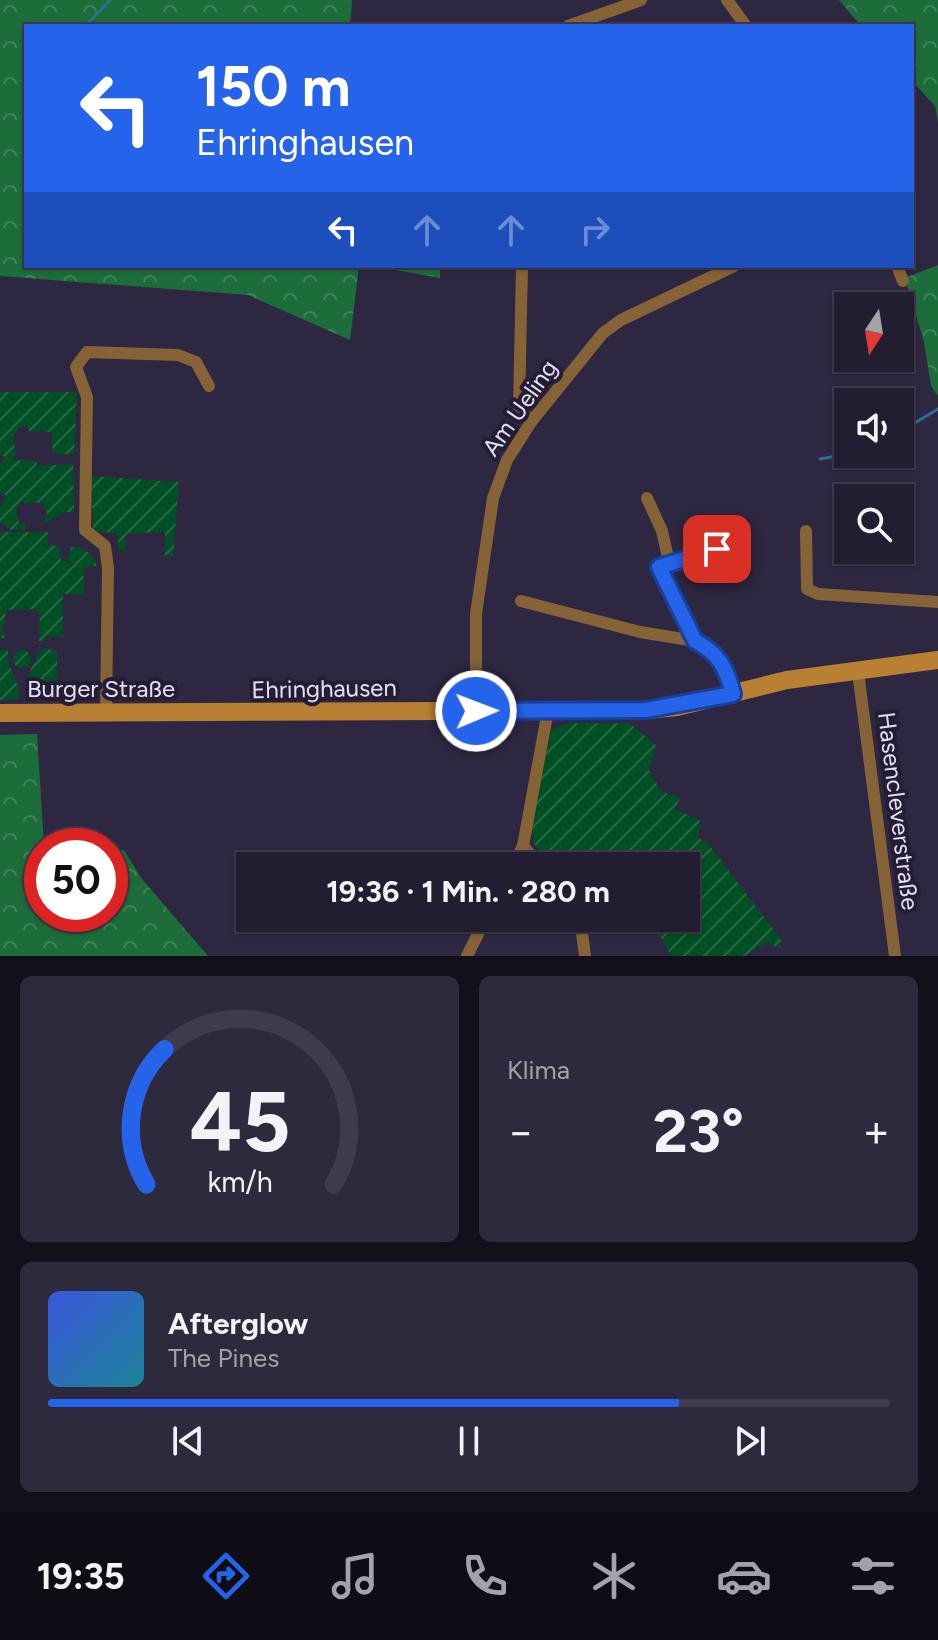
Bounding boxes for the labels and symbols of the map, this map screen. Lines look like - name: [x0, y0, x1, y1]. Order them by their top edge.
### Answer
- north arrow: [834, 292, 914, 372]
- street label: Am Ueling: [476, 354, 563, 461]
- pin: [683, 515, 751, 583]
- position arrow: [434, 669, 518, 753]
- street label: Ehringhausen: [251, 673, 397, 704]
- street label: Burger Straße: [27, 674, 175, 703]
- street label: Hasencleverstraße: [872, 710, 925, 912]
- speed limit sign: 50: [24, 828, 128, 932]

